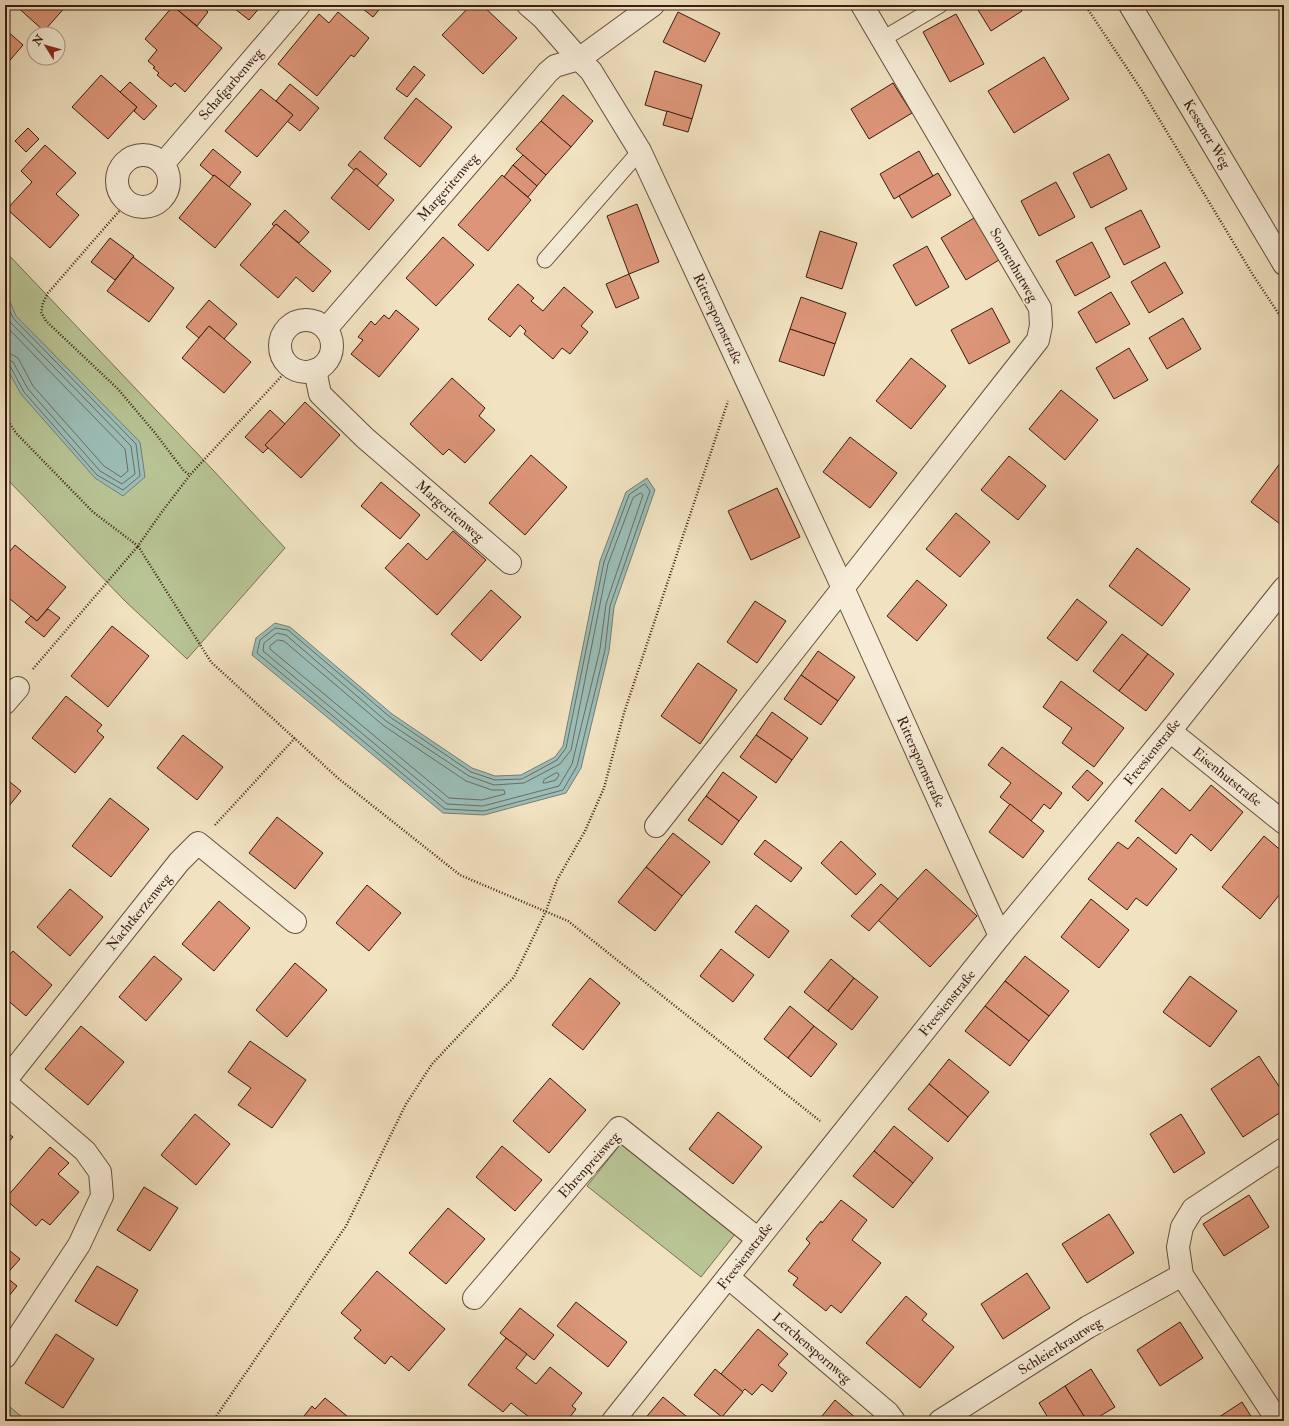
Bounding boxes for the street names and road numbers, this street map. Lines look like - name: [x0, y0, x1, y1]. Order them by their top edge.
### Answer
- street label: Schafgarbenweg: [195, 44, 268, 124]
- street label: Kessener Weg: [1180, 96, 1235, 173]
- street label: Margeritenweg: [414, 149, 483, 225]
- street label: Sonnenhutweg: [986, 225, 1042, 306]
- street label: Ritterspornstraße: [689, 271, 747, 368]
- street label: Margeritenweg: [412, 477, 488, 546]
- street label: Ritterspornstraße: [892, 714, 949, 811]
- street label: Freesienstraße: [1120, 715, 1184, 789]
- street label: Eisenhutstraße: [1189, 744, 1265, 810]
- street label: Nachtkerzenweg: [103, 869, 176, 954]
- street label: Freesienstraße: [915, 966, 979, 1040]
- street label: Ehrenpreisweg: [555, 1127, 625, 1202]
- street label: Freesienstraße: [714, 1219, 777, 1293]
- street label: Lerchenspornweg: [768, 1309, 856, 1388]
- street label: Schleierkrautweg: [1015, 1313, 1106, 1379]

